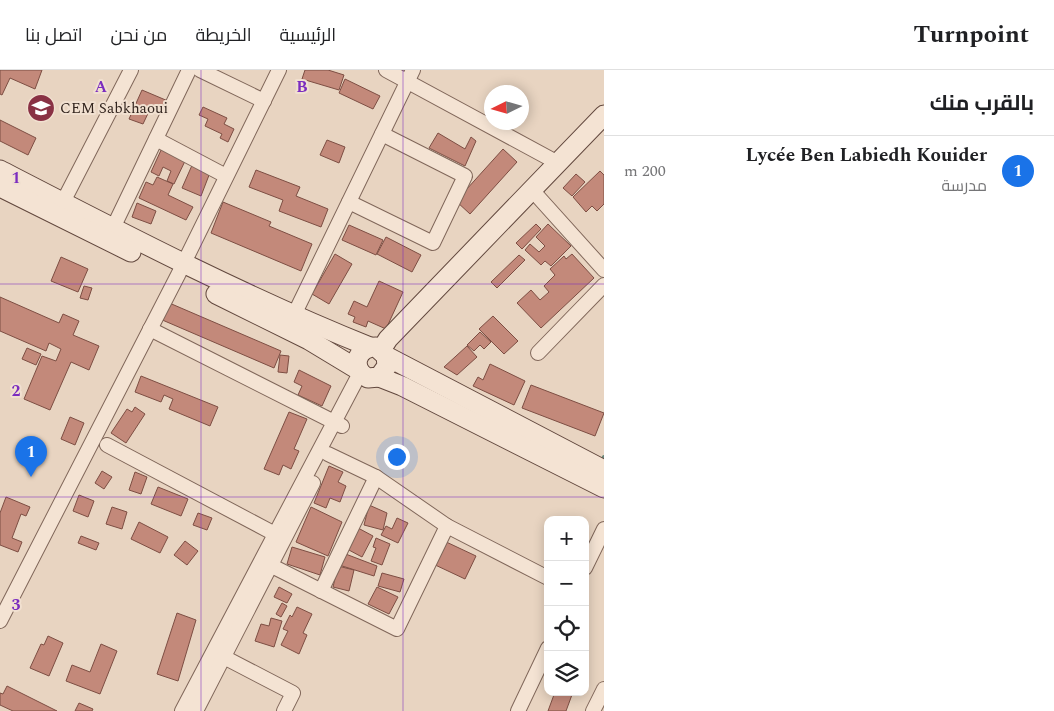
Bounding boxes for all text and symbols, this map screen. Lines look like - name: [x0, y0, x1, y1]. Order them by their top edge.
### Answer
- text: Turnpoint: [913, 17, 1029, 53]
- text: اتصل بنا: [25, 22, 83, 49]
- text: من نحن: [111, 22, 167, 49]
- text: الخريطة: [195, 22, 252, 49]
- text: الرئيسية: [280, 22, 336, 49]
- text: A: [95, 75, 108, 99]
- text: B: [296, 75, 308, 99]
- north arrow: [484, 85, 529, 130]
- text: بالقرب منك: [930, 88, 1034, 120]
- school or university icon: CEM Sabkhaoui: [26, 93, 56, 123]
- place label: CEM Sabkhaoui: [60, 97, 168, 120]
- text: Lycée Ben Labiedh Kouider: [745, 141, 987, 170]
- text: 200 m: [624, 159, 666, 183]
- text: 1: [1014, 159, 1023, 183]
- text: 1: [12, 166, 20, 190]
- text: مدرسة: [941, 174, 987, 198]
- text: 2: [12, 379, 21, 403]
- pin: 1: [15, 436, 47, 477]
- your location: [384, 444, 410, 470]
- map controls: [544, 516, 589, 696]
- button: +: [544, 516, 589, 561]
- button: −: [544, 561, 589, 606]
- text: 3: [12, 593, 21, 617]
- button: locate: [544, 606, 589, 651]
- button: layers: [544, 651, 589, 696]

